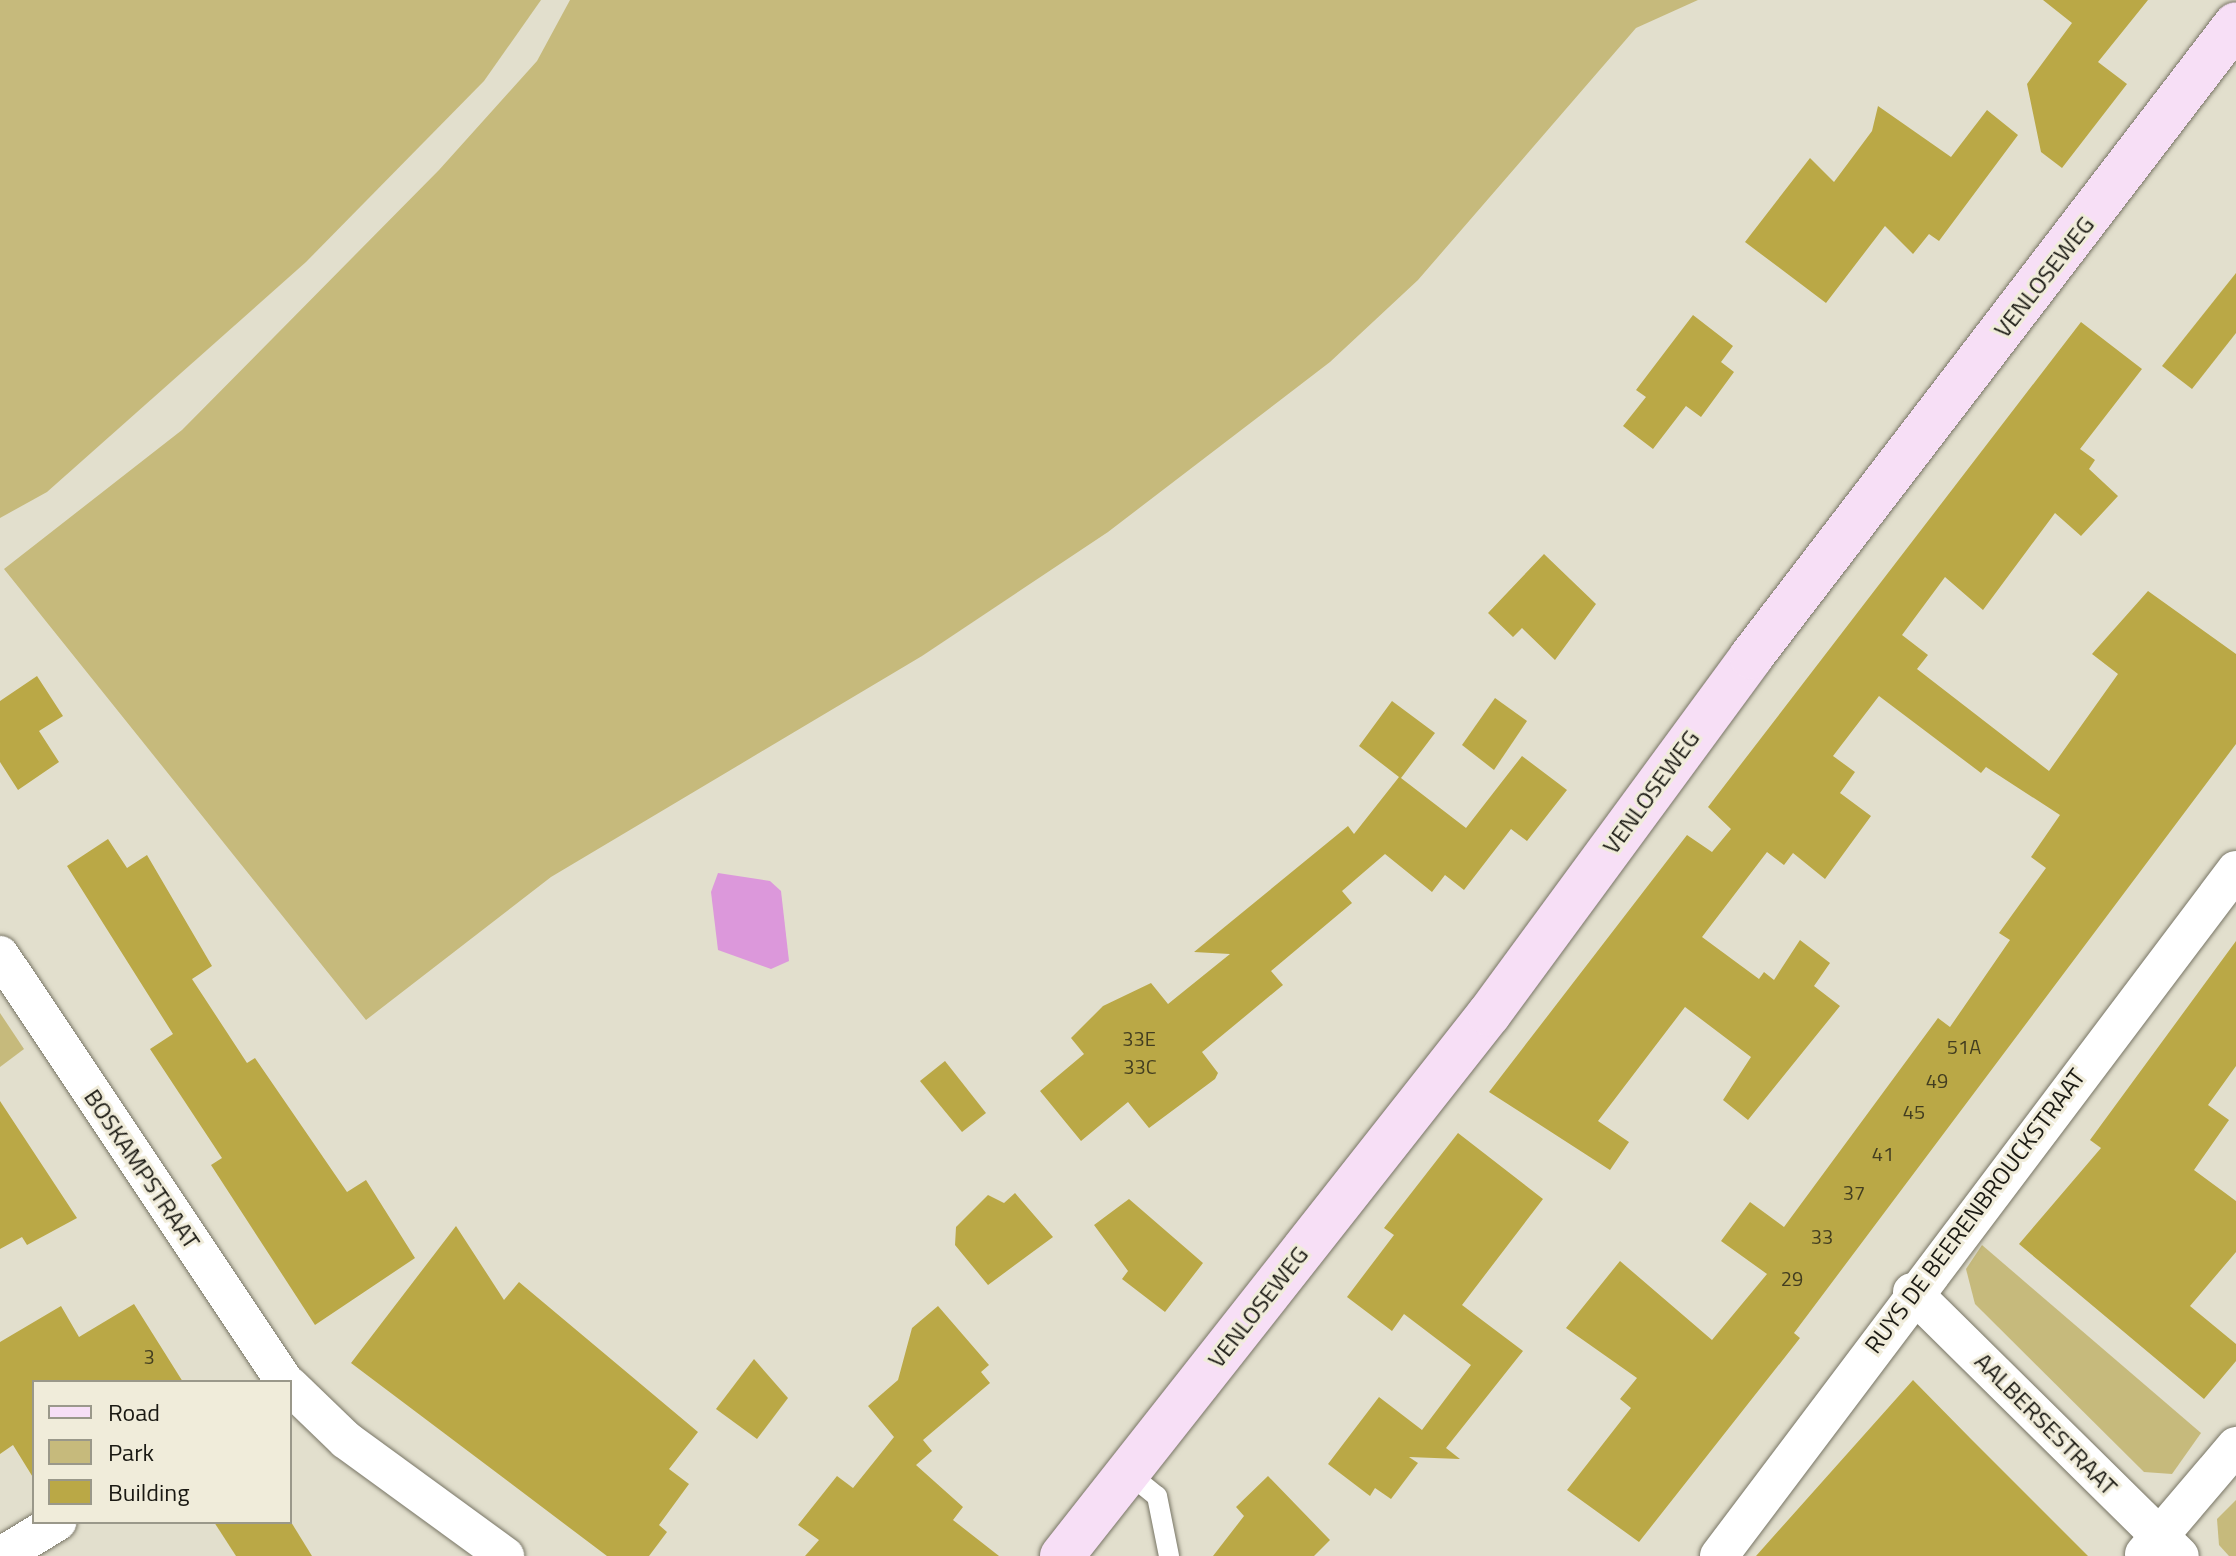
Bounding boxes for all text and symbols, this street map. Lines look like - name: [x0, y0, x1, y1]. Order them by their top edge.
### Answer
- street label: VENLOSEWEG: [1988, 211, 2100, 343]
- street label: VENLOSEWEG: [1597, 725, 1705, 859]
- house number: 33E: [1122, 1026, 1156, 1050]
- house number: 51A: [1947, 1034, 1981, 1058]
- house number: 33C: [1123, 1054, 1157, 1078]
- street label: RUYS DE BEERENBROUCKSTRAAT: [1859, 1063, 2091, 1359]
- house number: 49: [1926, 1068, 1948, 1092]
- street label: BOSKAMPSTRAAT: [78, 1084, 206, 1254]
- house number: 45: [1903, 1099, 1925, 1123]
- house number: 41: [1872, 1141, 1894, 1165]
- house number: 37: [1843, 1180, 1865, 1204]
- house number: 33: [1811, 1224, 1833, 1248]
- street label: VENLOSEWEG: [1202, 1241, 1314, 1373]
- house number: 29: [1781, 1266, 1803, 1290]
- house number: 3: [143, 1344, 155, 1368]
- street label: AALBERSESTRAAT: [1969, 1347, 2123, 1501]
- legend: [32, 1380, 292, 1524]
- text: Road: [108, 1394, 160, 1430]
- text: Park: [108, 1434, 154, 1470]
- text: Building: [108, 1474, 190, 1510]

